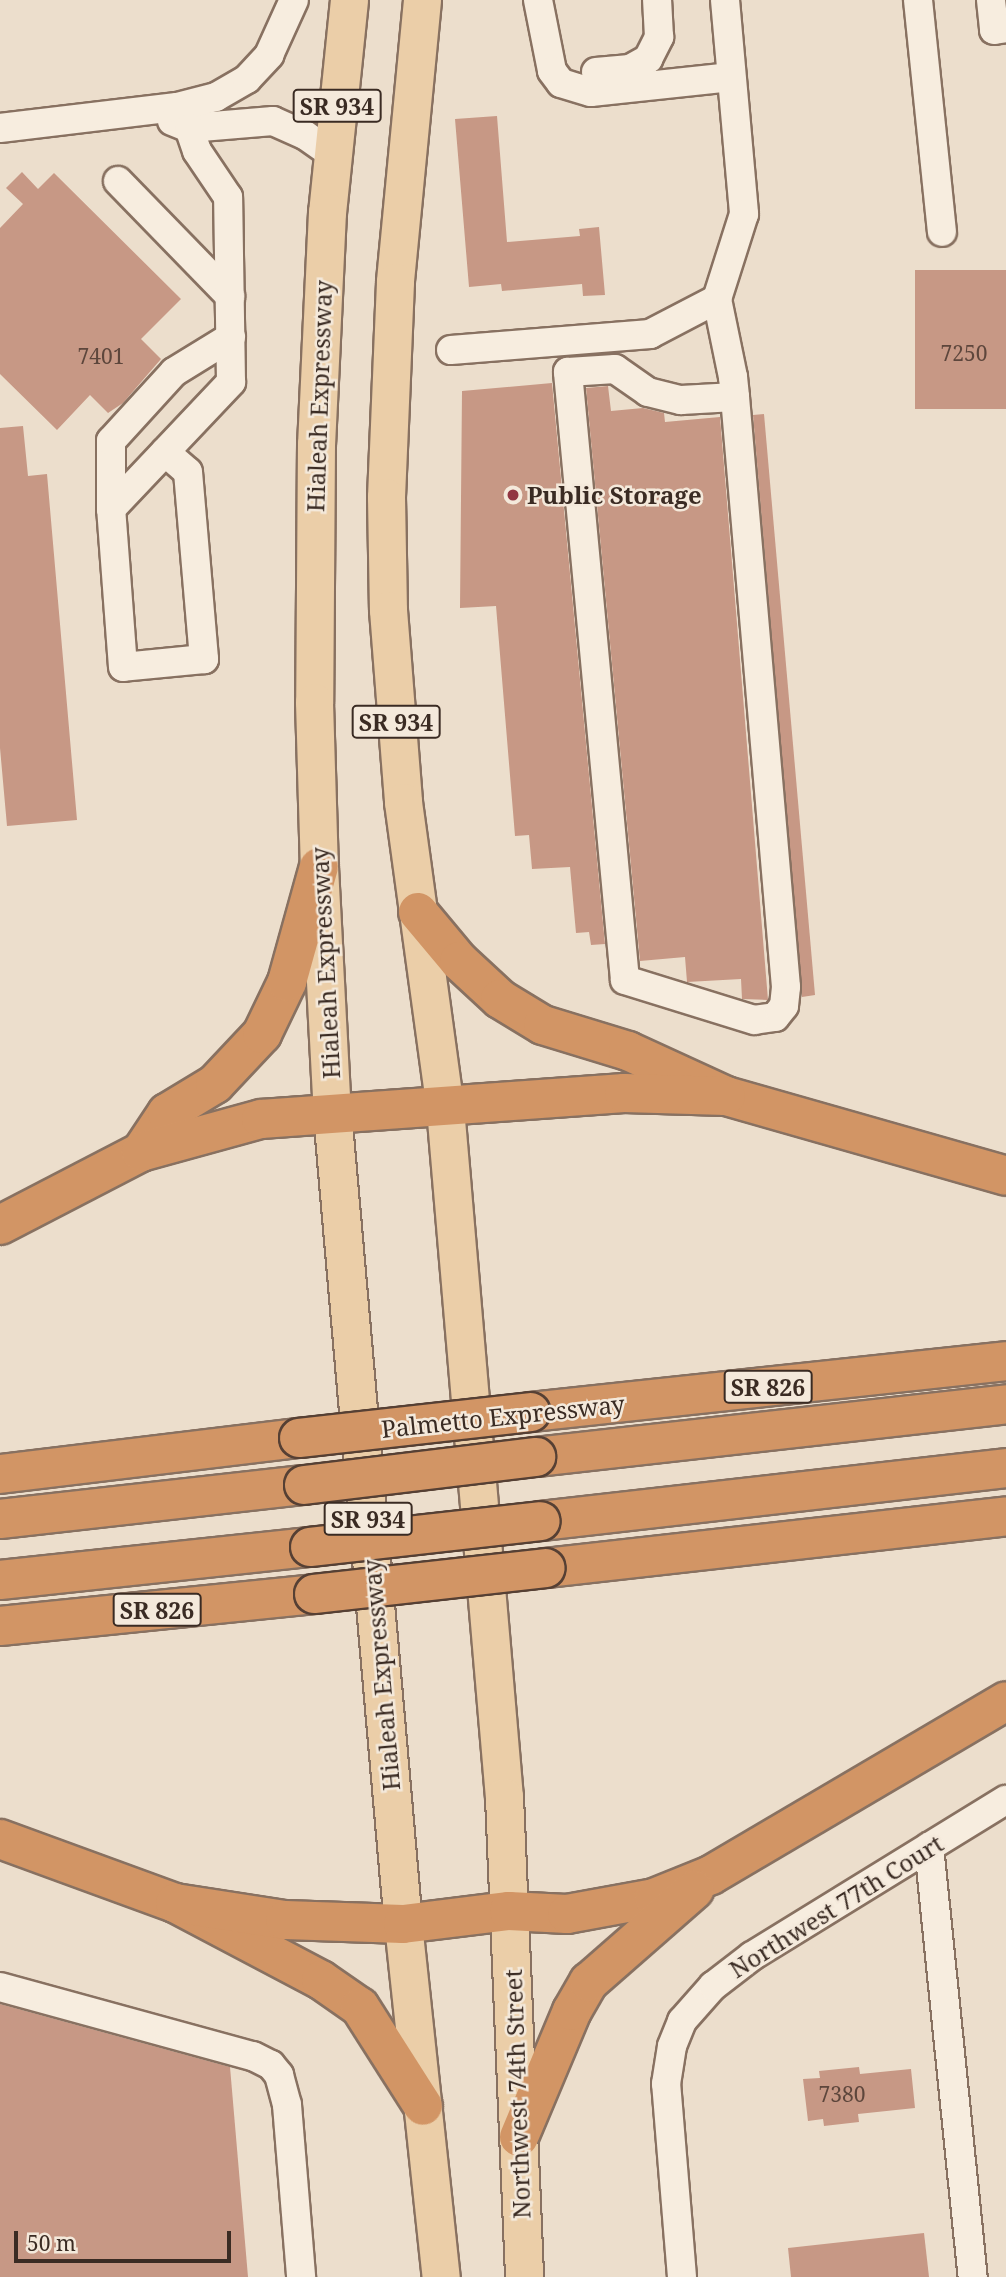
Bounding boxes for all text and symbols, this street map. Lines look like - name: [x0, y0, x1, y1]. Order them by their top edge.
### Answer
- road number: SR 934: [292, 86, 382, 125]
- street label: Hialeah Expressway: [301, 280, 337, 512]
- house number: 7250: [941, 340, 987, 366]
- house number: 7401: [78, 343, 124, 369]
- place label: Public Storage: [527, 481, 702, 509]
- marker: Public Storage: [505, 487, 521, 503]
- road number: SR 934: [350, 702, 442, 742]
- street label: Hialeah Expressway: [305, 846, 345, 1080]
- road number: SR 826: [722, 1368, 814, 1406]
- street label: Palmetto Expressway: [380, 1389, 626, 1443]
- road number: SR 934: [322, 1500, 414, 1538]
- street label: Hialeah Expressway: [357, 1558, 405, 1792]
- road number: SR 826: [111, 1590, 202, 1630]
- street label: Northwest 77th Court: [724, 1828, 948, 1984]
- street label: Northwest 74th Street: [498, 1969, 536, 2219]
- house number: 7380: [819, 2081, 865, 2107]
- scale bar: [18, 2218, 234, 2262]
- text: 50 m: [27, 2229, 76, 2257]

